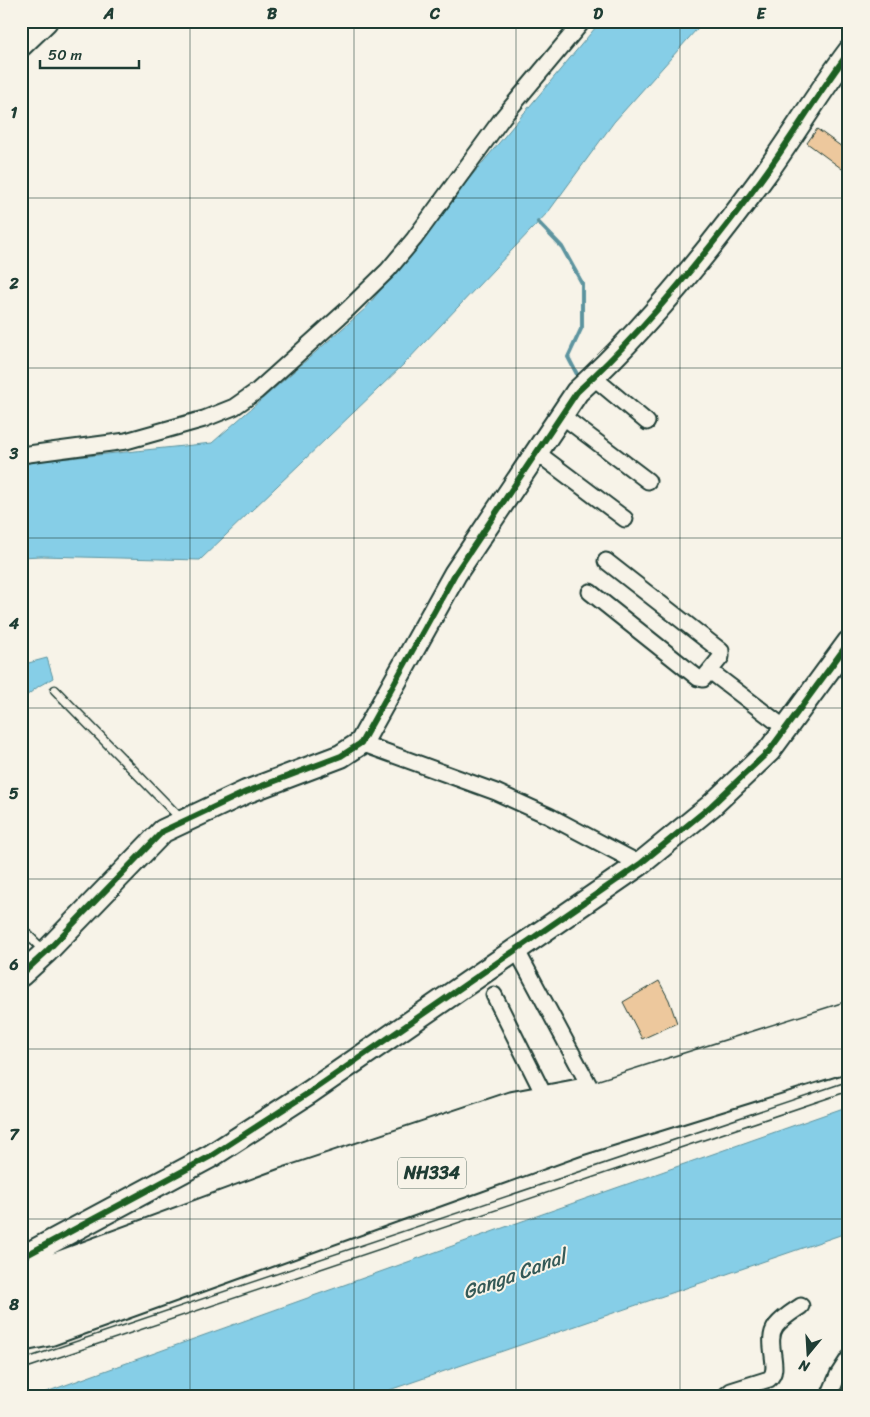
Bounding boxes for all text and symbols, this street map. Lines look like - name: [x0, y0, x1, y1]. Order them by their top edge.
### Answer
- text: A: [103, 0, 114, 28]
- text: B: [267, 0, 278, 28]
- text: C: [429, 0, 441, 28]
- text: D: [593, 0, 603, 28]
- text: E: [757, 0, 767, 28]
- scale bar: [40, 38, 139, 70]
- text: 50 m: [48, 42, 83, 68]
- text: 1: [11, 98, 18, 127]
- text: 2: [8, 269, 19, 298]
- text: 3: [9, 439, 19, 468]
- text: 4: [8, 609, 19, 638]
- text: 5: [9, 779, 19, 808]
- text: 6: [8, 950, 19, 979]
- text: 7: [9, 1120, 20, 1149]
- road number: NH334: [398, 1158, 466, 1188]
- water label: Ganga Canal: [458, 1238, 575, 1309]
- text: 8: [8, 1290, 19, 1319]
- north arrow: [782, 1330, 832, 1380]
- text: N: [795, 1352, 814, 1380]

